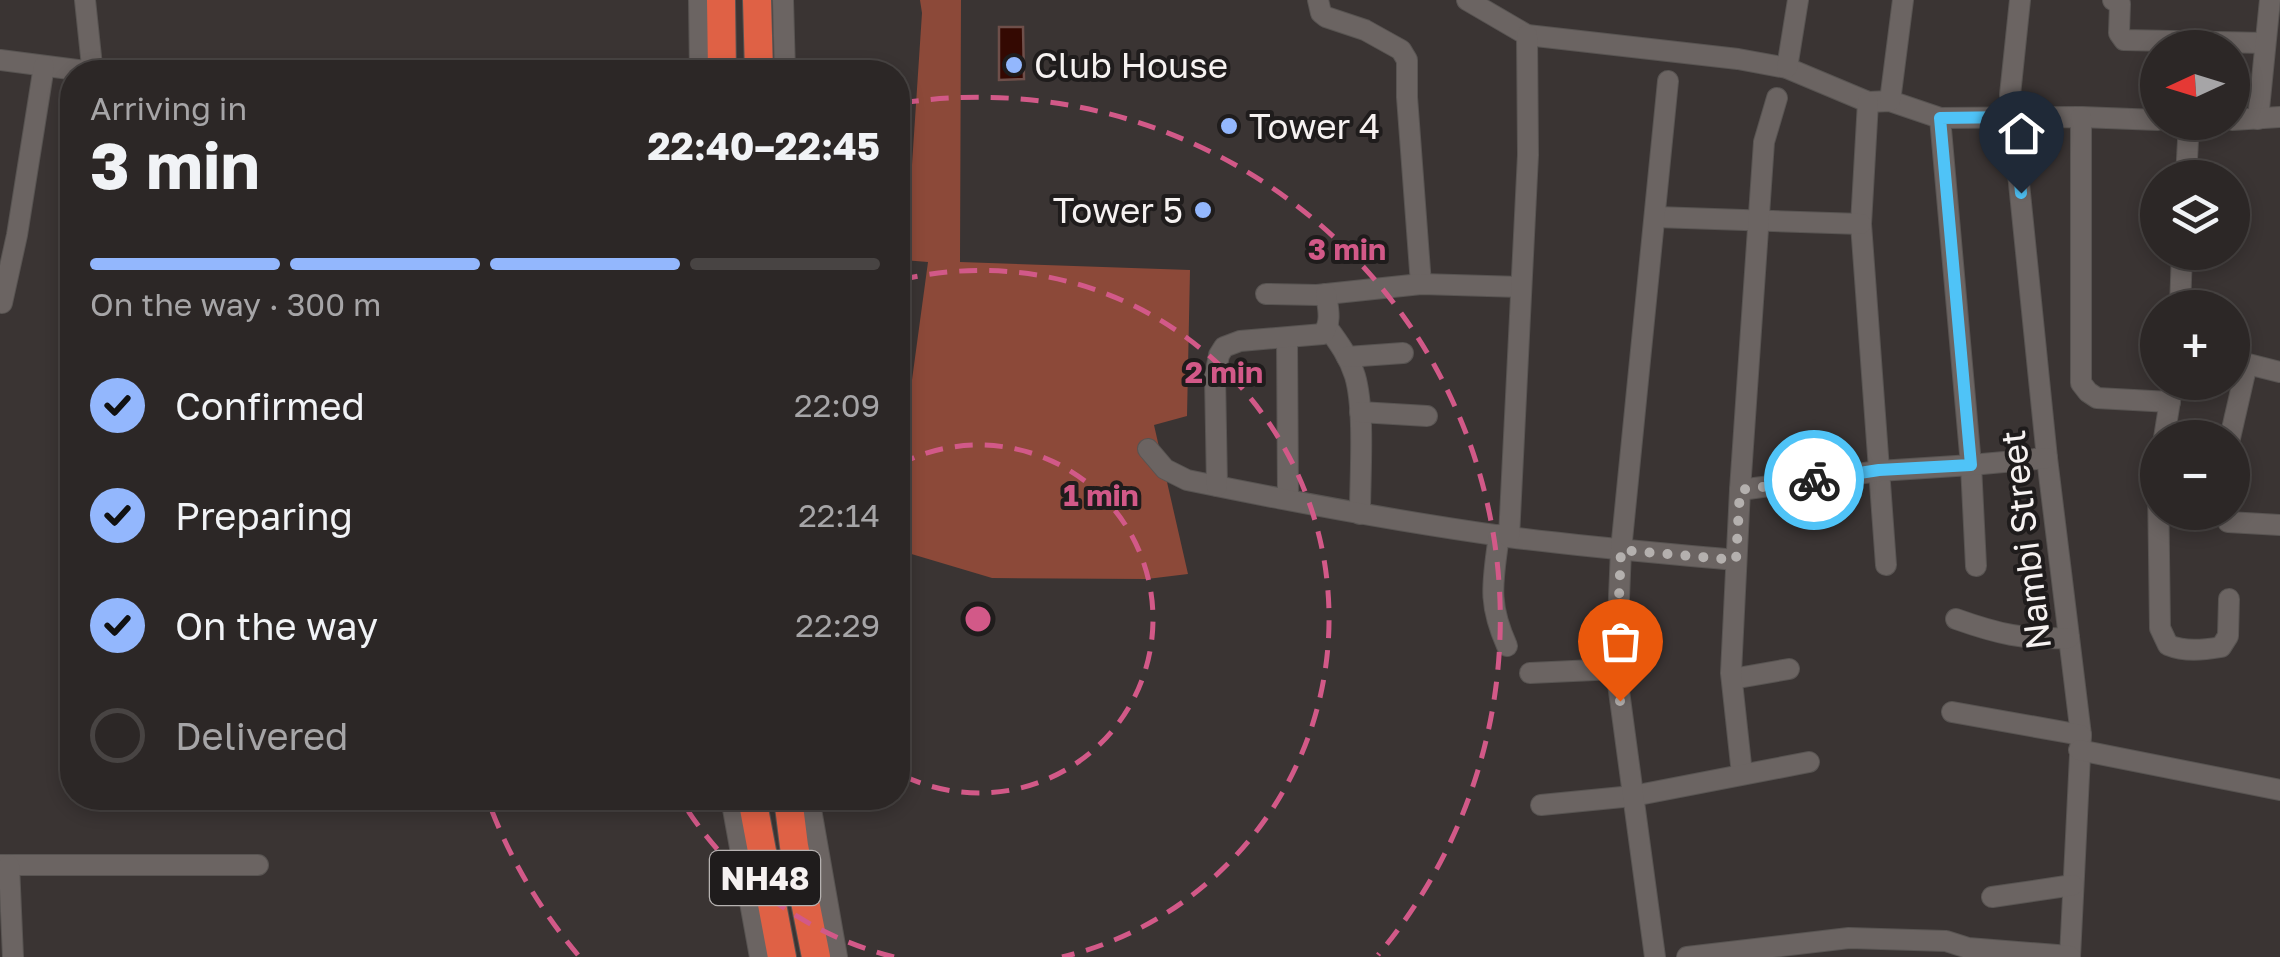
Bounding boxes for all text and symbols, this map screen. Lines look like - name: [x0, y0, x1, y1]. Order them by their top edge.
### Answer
- north arrow: [2140, 30, 2250, 140]
- map controls: [2140, 30, 2250, 530]
- place label: Club House: [1034, 44, 1228, 86]
- marker: Club House: [1003, 54, 1025, 76]
- text: Arriving in: [90, 89, 247, 127]
- pin: [1979, 91, 2064, 194]
- place label: Tower 4: [1249, 105, 1380, 147]
- icon: home: [1994, 106, 2049, 161]
- marker: Tower 4: [1218, 115, 1240, 137]
- text: 22:40–22:45: [647, 123, 880, 168]
- text: 3 min: [90, 125, 260, 203]
- button: layers: [2140, 160, 2250, 270]
- place label: Tower 5: [1053, 189, 1183, 231]
- marker: Tower 5: [1192, 199, 1214, 221]
- text: 3 min: [1308, 231, 1386, 267]
- text: On the way · 300 m: [90, 285, 381, 323]
- button: +: [2140, 290, 2250, 400]
- text: 2 min: [1185, 354, 1263, 390]
- icon: check: [90, 378, 145, 433]
- text: Confirmed: [175, 383, 365, 428]
- text: 22:09: [794, 386, 880, 424]
- button: −: [2140, 420, 2250, 530]
- street label: Nambi Street: [1991, 428, 2059, 652]
- courier: [1764, 430, 1864, 530]
- icon: bike: [1787, 453, 1842, 508]
- text: 1 min: [1063, 477, 1139, 513]
- icon: check: [90, 488, 145, 543]
- text: Preparing: [175, 493, 353, 538]
- text: 22:14: [798, 496, 880, 534]
- icon: check: [90, 598, 145, 653]
- pin: [1578, 599, 1663, 702]
- centre of rings: [960, 601, 996, 637]
- text: On the way: [175, 603, 378, 648]
- text: 22:29: [795, 606, 880, 644]
- icon: bag: [1593, 614, 1648, 669]
- text: Delivered: [175, 713, 348, 758]
- road number: NH48: [710, 851, 820, 905]

